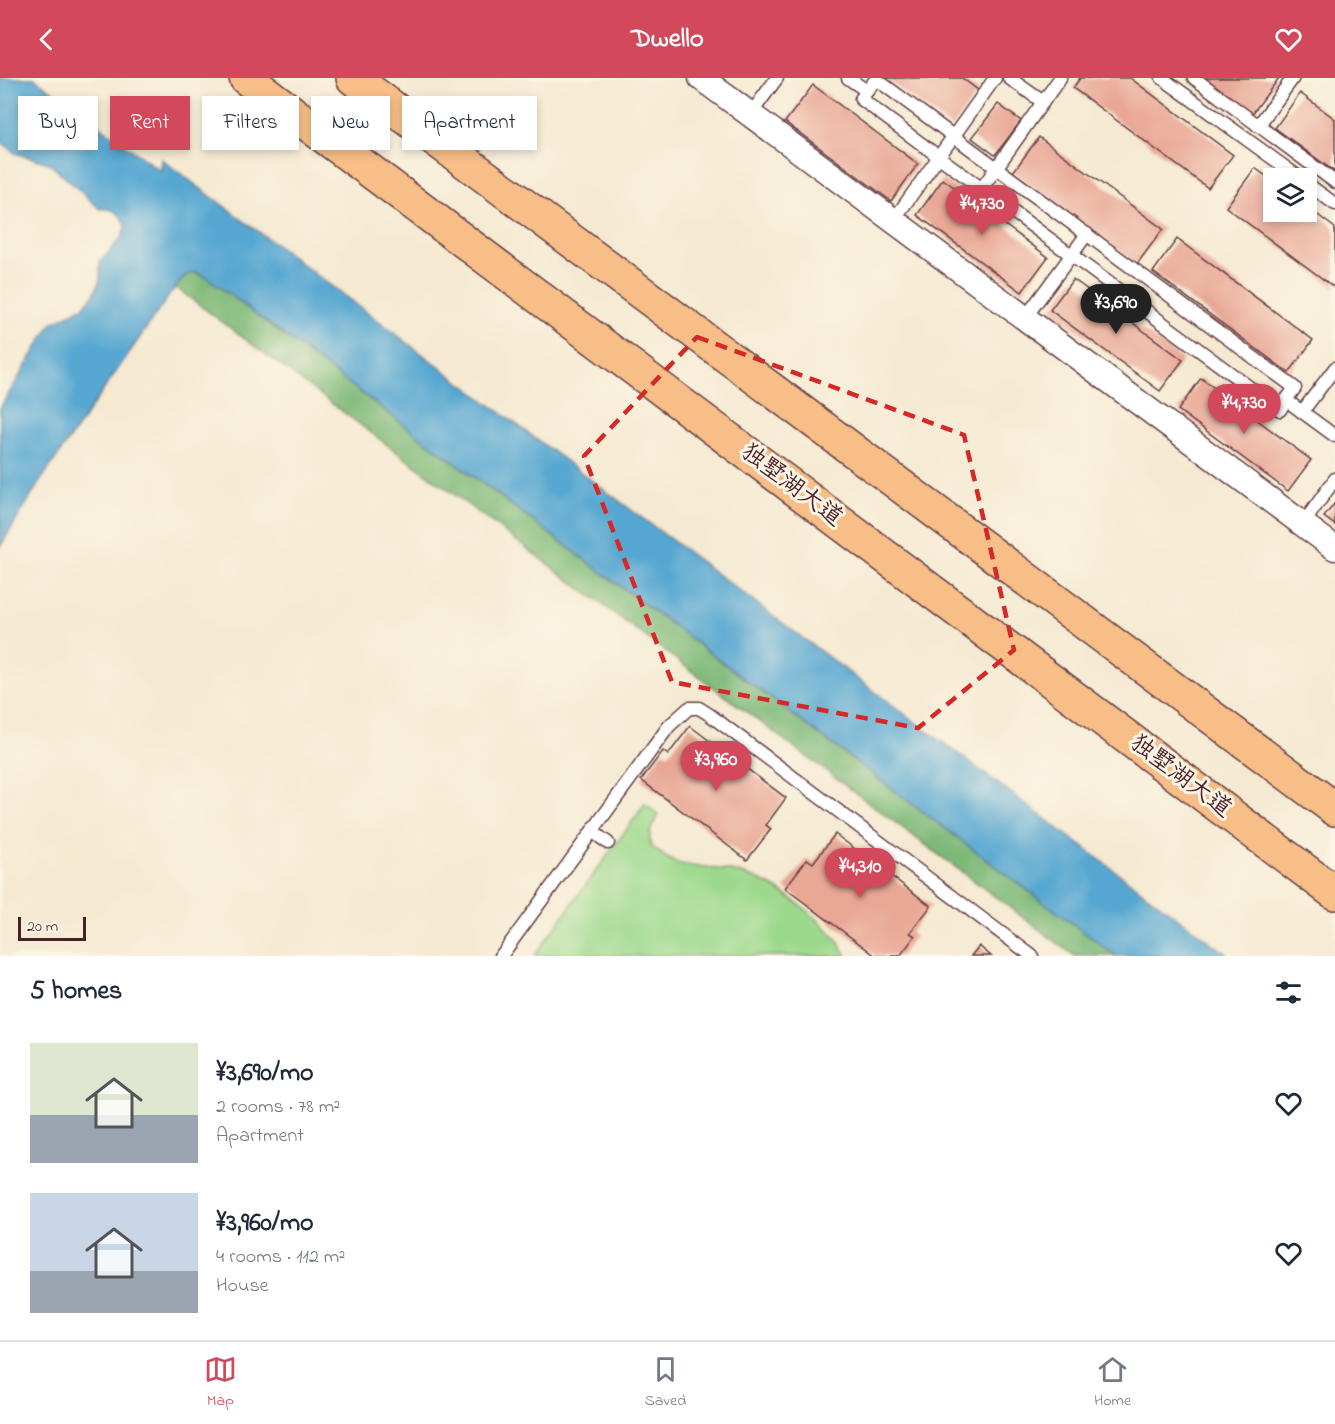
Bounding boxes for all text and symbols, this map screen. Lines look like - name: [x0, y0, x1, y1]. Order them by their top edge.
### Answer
- text: Dwello: [631, 20, 704, 59]
- icon: back: [30, 23, 63, 56]
- icon: heart: [1272, 23, 1305, 56]
- chip: Buy: [18, 96, 98, 150]
- chip: Rent: [110, 96, 190, 150]
- chip: Filters: [202, 96, 299, 150]
- chip: New: [311, 96, 390, 150]
- chip: Apartment: [402, 96, 537, 150]
- map controls: [1263, 168, 1317, 222]
- button: layers: [1263, 168, 1317, 222]
- pin: ¥4,730: [933, 185, 1031, 236]
- text: ¥4,730: [960, 190, 1004, 219]
- pin: ¥3,690: [1067, 284, 1165, 335]
- text: ¥3,690: [1095, 289, 1137, 318]
- pin: ¥4,730: [1195, 384, 1293, 435]
- text: ¥4,730: [1222, 389, 1266, 418]
- street label: 独墅湖大道: [733, 436, 849, 536]
- street label: 独墅湖大道: [1122, 727, 1238, 827]
- pin: ¥3,960: [667, 741, 765, 792]
- text: ¥3,960: [695, 746, 737, 775]
- pin: ¥4,310: [811, 848, 909, 899]
- text: ¥4,310: [839, 853, 881, 882]
- scale bar: [18, 914, 86, 942]
- text: 20 m: [27, 915, 58, 939]
- text: 5 homes: [30, 973, 122, 1011]
- icon: filters: [1272, 976, 1305, 1009]
- text: ¥3,690/mo: [216, 1055, 314, 1093]
- icon: home: [78, 1067, 150, 1139]
- icon: heart: [1272, 1087, 1305, 1120]
- text: 2 rooms · 78 m²: [216, 1093, 340, 1122]
- text: Apartment: [216, 1122, 304, 1151]
- text: ¥3,960/mo: [216, 1205, 314, 1243]
- icon: home: [78, 1217, 150, 1289]
- icon: heart: [1272, 1237, 1305, 1270]
- text: 4 rooms · 112 m²: [216, 1243, 345, 1272]
- text: House: [216, 1272, 269, 1301]
- tab: Map: [204, 1353, 237, 1413]
- tab: Saved: [645, 1353, 686, 1413]
- tab: Home: [1094, 1353, 1131, 1413]

